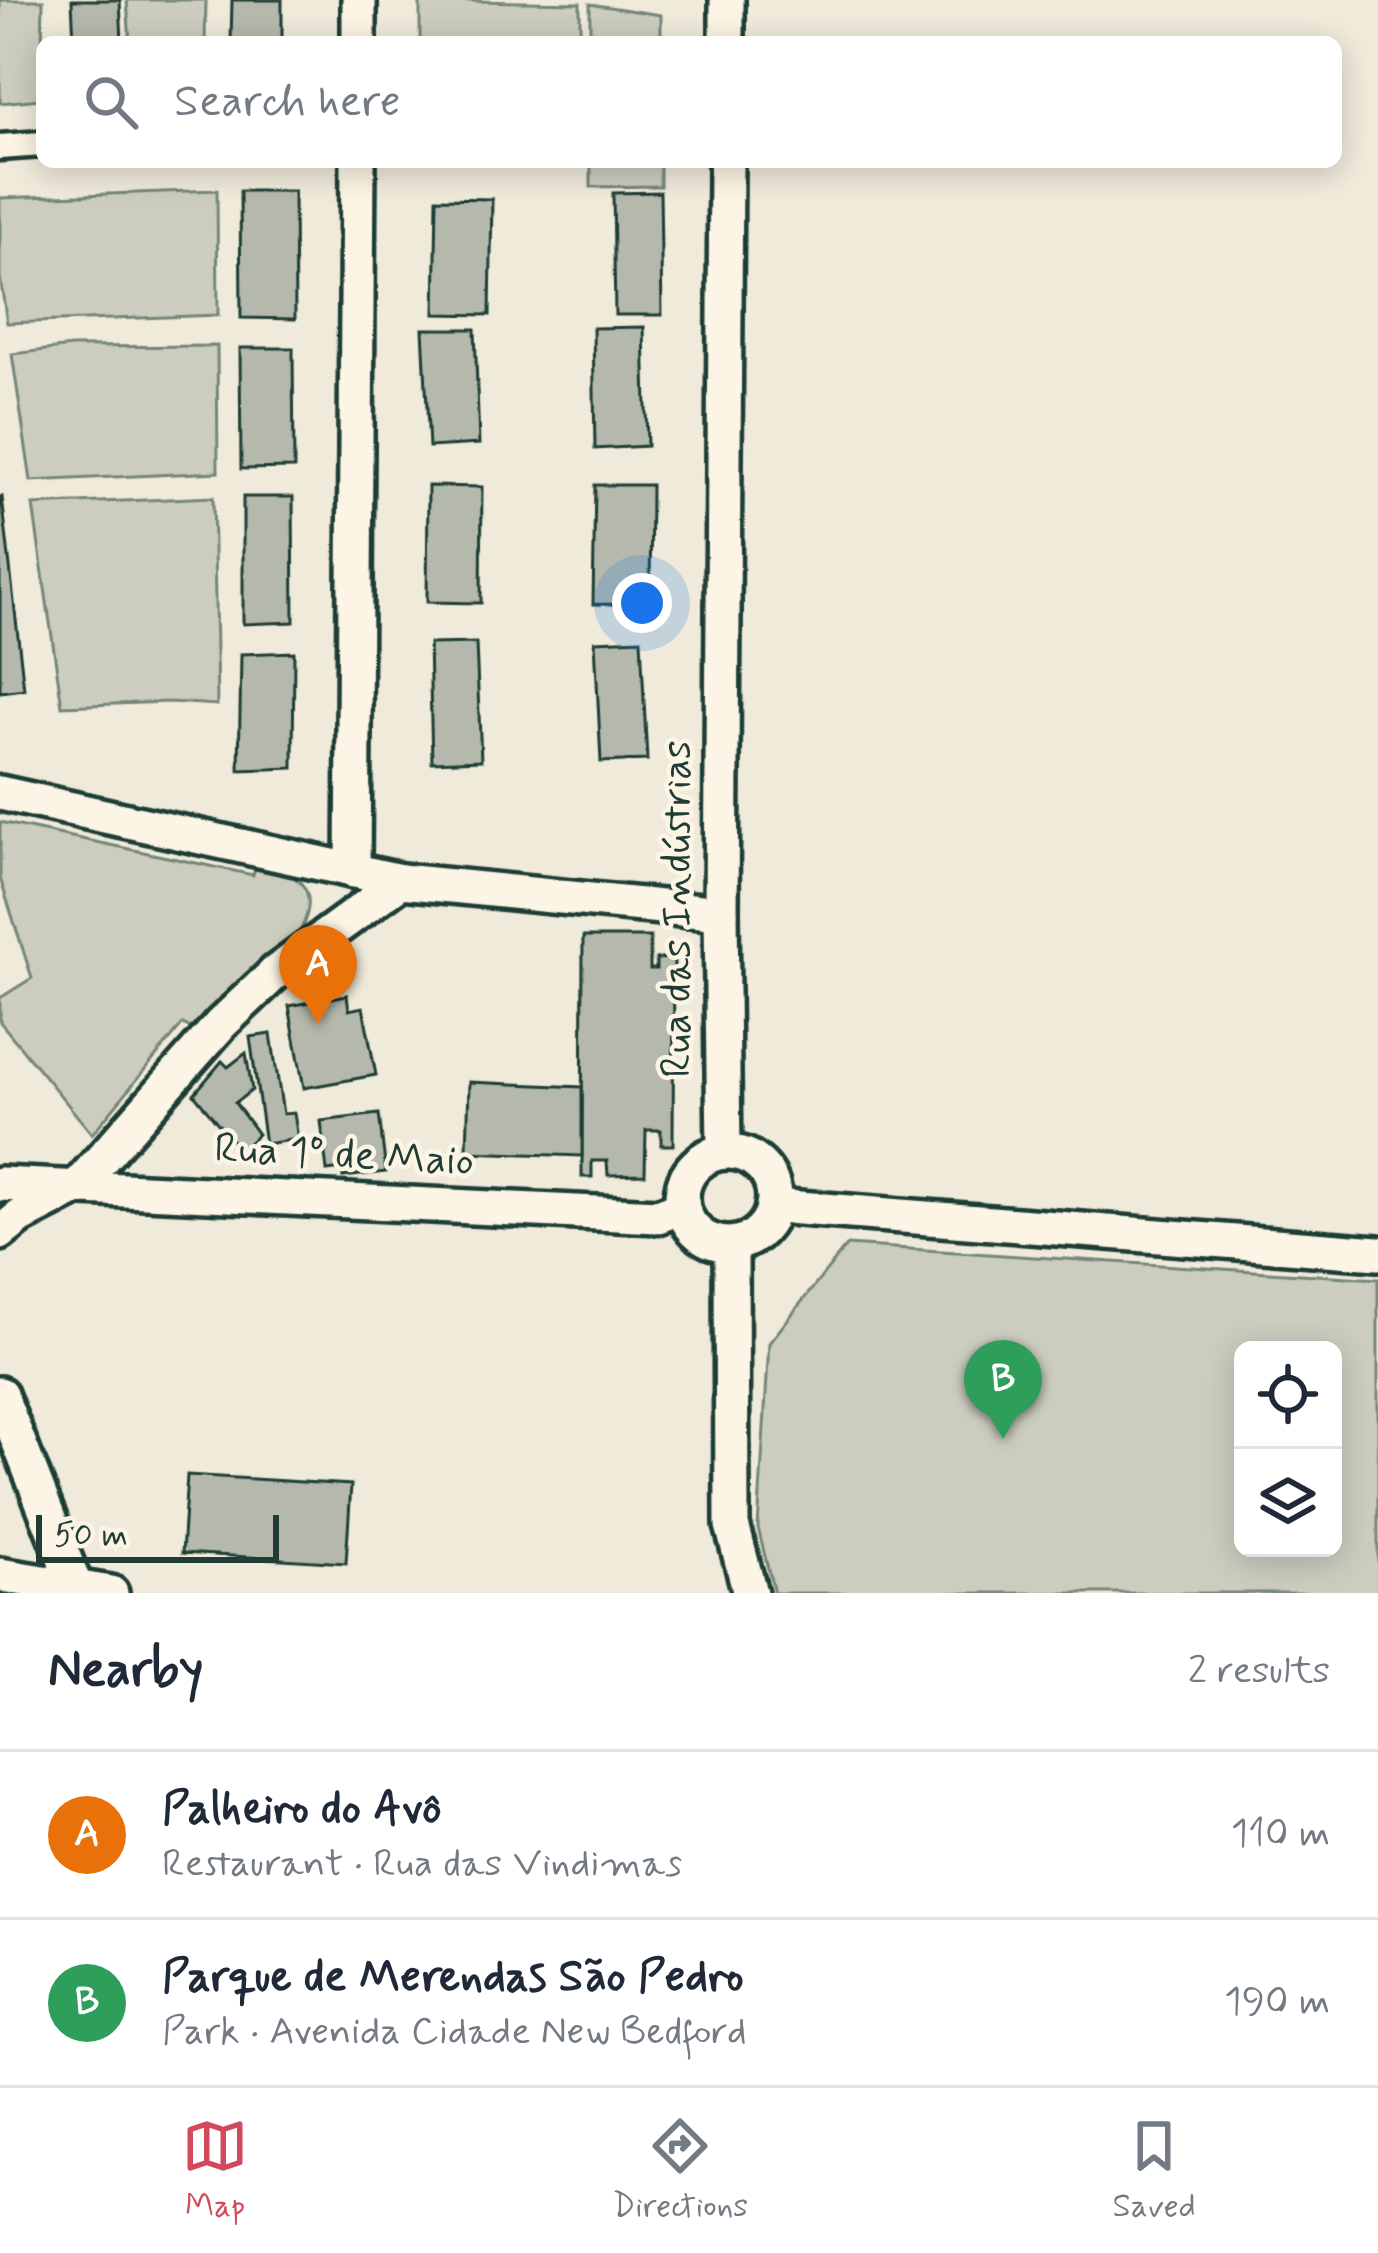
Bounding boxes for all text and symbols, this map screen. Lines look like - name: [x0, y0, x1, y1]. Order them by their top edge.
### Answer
- search box: [36, 36, 1342, 168]
- icon: search: [78, 69, 144, 135]
- text: Search here: [174, 73, 401, 132]
- your location: [612, 573, 672, 633]
- street label: Rua das Indústrias: [651, 740, 706, 1078]
- pin: A: [279, 925, 357, 1024]
- street label: Rua 1º de Maio: [213, 1122, 475, 1190]
- pin: B: [964, 1340, 1042, 1439]
- map controls: [1234, 1341, 1342, 1557]
- button: locate: [1234, 1341, 1342, 1449]
- button: layers: [1234, 1449, 1342, 1557]
- scale bar: [36, 1509, 279, 1562]
- text: 50 m: [54, 1514, 128, 1558]
- text: Nearby: [48, 1638, 203, 1704]
- text: 2 results: [1188, 1646, 1330, 1697]
- text: Palheiro do Avô: [162, 1780, 442, 1839]
- text: A: [74, 1809, 100, 1860]
- text: 110 m: [1231, 1809, 1330, 1860]
- text: Restaurant · Rua das Vindimas: [162, 1839, 682, 1890]
- text: Parque de Merendas São Pedro: [162, 1948, 744, 2007]
- text: B: [75, 1977, 99, 2028]
- text: 190 m: [1224, 1977, 1330, 2028]
- text: Park · Avenida Cidade New Bedford: [162, 2007, 747, 2058]
- tab: Map: [182, 2113, 248, 2229]
- tab: Directions: [612, 2113, 748, 2229]
- tab: Saved: [1112, 2113, 1196, 2229]

